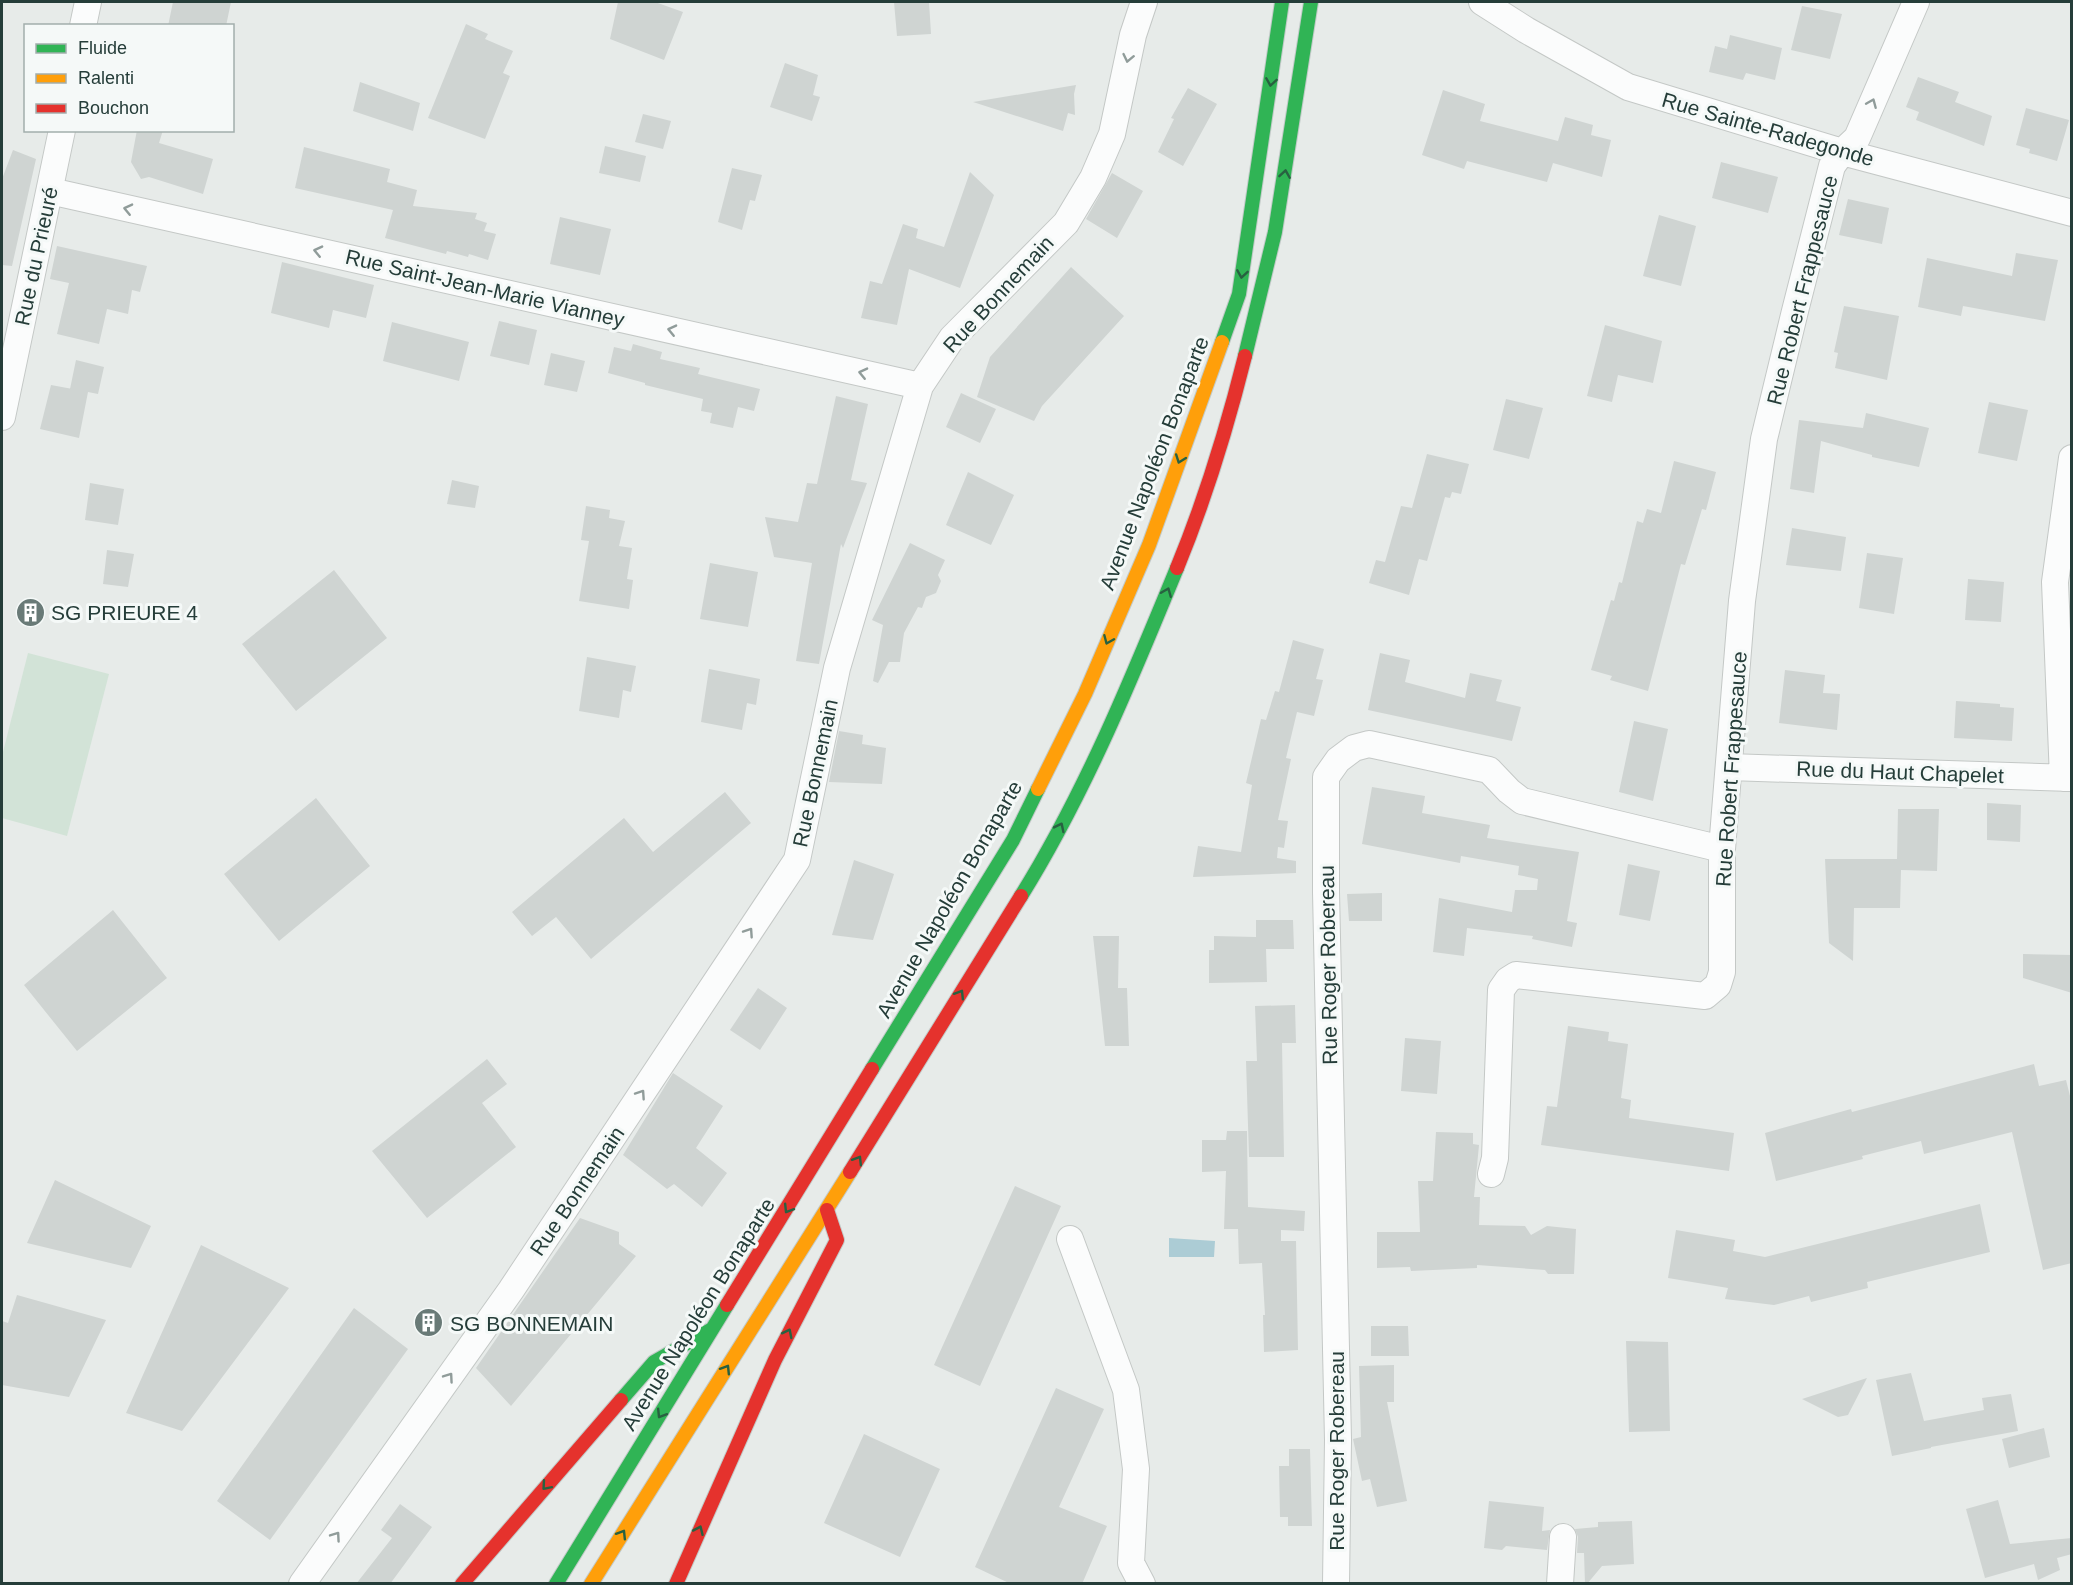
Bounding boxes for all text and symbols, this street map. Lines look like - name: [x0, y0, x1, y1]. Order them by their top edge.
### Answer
- legend: [24, 24, 234, 132]
- text: Fluide: [78, 38, 127, 58]
- one-way arrow: [1122, 52, 1135, 62]
- text: Ralenti: [78, 68, 134, 88]
- one-way arrow: [1266, 77, 1278, 86]
- street label: Rue Sainte-Radegonde: [1659, 88, 1877, 170]
- text: Bouchon: [78, 98, 149, 118]
- one-way arrow: [1865, 99, 1877, 110]
- one-way arrow: [1278, 169, 1290, 179]
- street label: Rue Robert Frappesauce: [1762, 173, 1842, 407]
- street label: Rue du Prieuré: [10, 185, 62, 327]
- one-way arrow: [123, 203, 133, 216]
- street label: Rue Bonnemain: [938, 231, 1058, 357]
- one-way arrow: [313, 245, 323, 258]
- street label: Rue Saint-Jean-Marie Vianney: [343, 245, 627, 331]
- one-way arrow: [1236, 270, 1248, 279]
- one-way arrow: [668, 325, 678, 338]
- street label: Avenue Napoléon Bonaparte: [1095, 333, 1213, 593]
- one-way arrow: [858, 367, 868, 380]
- one-way arrow: [1174, 453, 1187, 464]
- one-way arrow: [1160, 588, 1172, 599]
- building icon: SG PRIEURE 4: [14, 596, 46, 628]
- place label: SG PRIEURE 4: [51, 601, 198, 624]
- one-way arrow: [1103, 634, 1115, 645]
- street label: Rue Robert Frappesauce: [1711, 651, 1751, 887]
- street label: Rue Bonnemain: [788, 697, 842, 849]
- street label: Rue du Haut Chapelet: [1796, 757, 2004, 787]
- street label: Avenue Napoléon Bonaparte: [872, 777, 1026, 1021]
- one-way arrow: [1053, 823, 1064, 833]
- street label: Rue Roger Robereau: [1315, 865, 1341, 1065]
- one-way arrow: [742, 928, 754, 938]
- one-way arrow: [953, 990, 965, 1000]
- one-way arrow: [634, 1090, 646, 1100]
- street label: Rue Bonnemain: [525, 1122, 629, 1260]
- one-way arrow: [850, 1156, 862, 1166]
- street label: Avenue Napoléon Bonaparte: [617, 1194, 779, 1434]
- one-way arrow: [783, 1203, 795, 1213]
- building icon: SG BONNEMAIN: [413, 1307, 445, 1339]
- place label: SG BONNEMAIN: [450, 1312, 613, 1335]
- one-way arrow: [781, 1329, 793, 1340]
- street label: Rue Roger Robereau: [1325, 1351, 1348, 1551]
- one-way arrow: [719, 1365, 731, 1375]
- one-way arrow: [442, 1373, 453, 1384]
- one-way arrow: [656, 1408, 668, 1418]
- one-way arrow: [542, 1479, 553, 1490]
- one-way arrow: [692, 1525, 704, 1536]
- one-way arrow: [615, 1530, 627, 1540]
- one-way arrow: [329, 1531, 340, 1542]

